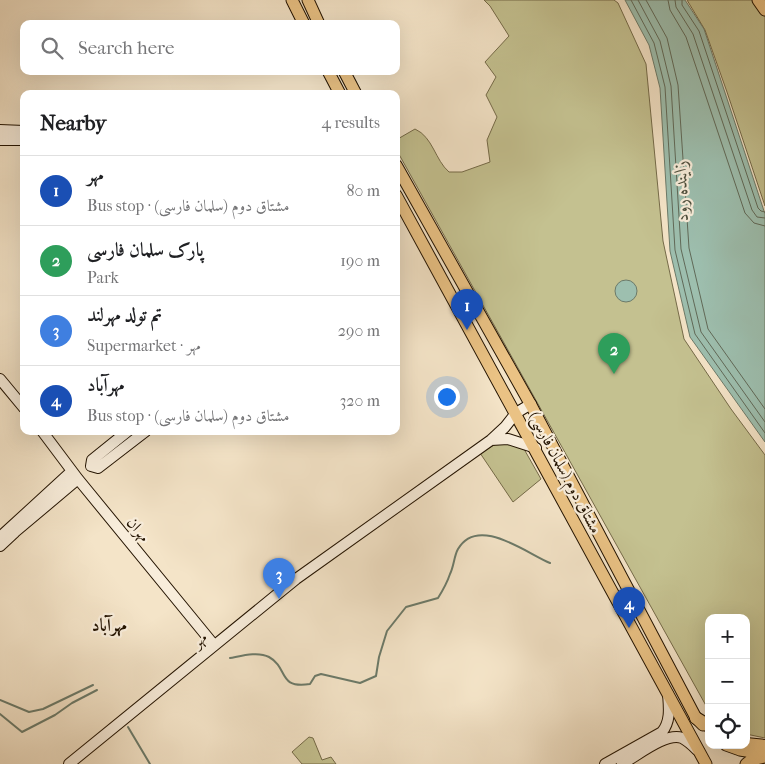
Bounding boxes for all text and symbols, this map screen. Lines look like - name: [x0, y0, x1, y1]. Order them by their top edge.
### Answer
- search box: [20, 20, 400, 75]
- icon: search: [38, 34, 66, 62]
- text: Search here: [78, 37, 174, 59]
- text: Nearby: [40, 111, 106, 135]
- text: 4 results: [322, 113, 380, 132]
- water label: زاینده رود: [670, 160, 694, 222]
- text: مهر: [87, 164, 104, 186]
- text: 1: [53, 181, 59, 200]
- text: 80 m: [346, 181, 380, 200]
- text: Bus stop · مشتاق دوم (سلمان فارسی): [87, 196, 290, 215]
- text: پارک سلمان فارسی: [87, 239, 204, 261]
- text: 2: [52, 251, 60, 270]
- text: 190 m: [340, 251, 380, 270]
- text: Park: [87, 268, 119, 287]
- pin: 1: [451, 289, 483, 330]
- text: تم تولد مهرلند: [87, 304, 162, 326]
- text: 3: [53, 321, 59, 340]
- text: 290 m: [338, 321, 380, 340]
- pin: 2: [598, 333, 630, 374]
- text: Supermarket · مهر: [87, 336, 201, 355]
- text: مهرآباد: [87, 374, 124, 396]
- your location: [434, 384, 460, 410]
- text: 4: [51, 391, 61, 410]
- text: 320 m: [340, 391, 380, 410]
- text: Bus stop · مشتاق دوم (سلمان فارسی): [87, 406, 290, 425]
- street label: مشتاق دوم (سلمان فارسی): [521, 408, 606, 539]
- street label: مهران: [122, 513, 154, 546]
- pin: 3: [263, 558, 295, 599]
- pin: 4: [613, 587, 645, 628]
- district label: مهرآباد: [91, 614, 127, 637]
- map controls: [705, 614, 750, 749]
- button: +: [705, 614, 750, 659]
- street label: مهر: [186, 628, 211, 653]
- button: −: [705, 659, 750, 704]
- button: locate: [705, 704, 750, 749]

